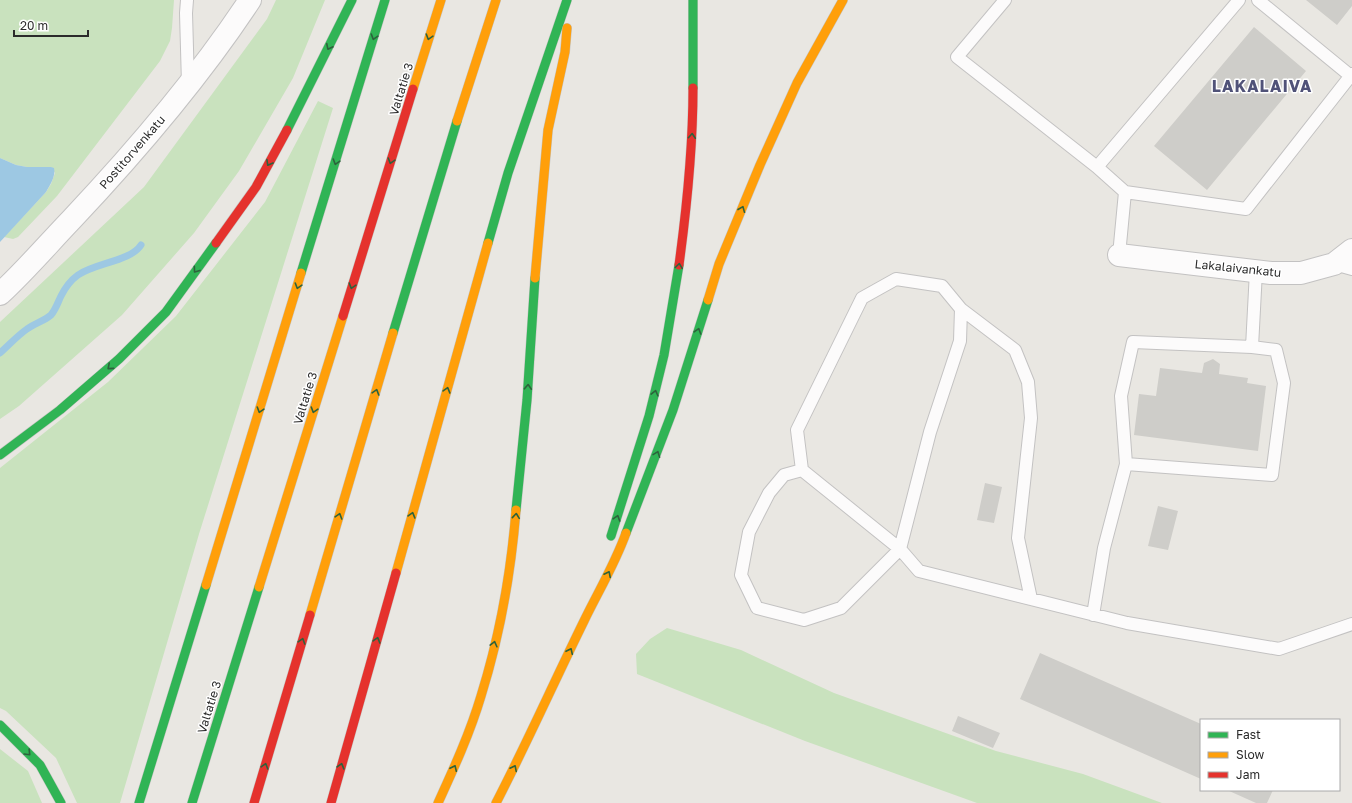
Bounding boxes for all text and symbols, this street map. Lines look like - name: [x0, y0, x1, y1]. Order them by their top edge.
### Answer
- scale bar: [14, 12, 88, 38]
- text: 20 m: [20, 18, 48, 33]
- one-way arrow: [370, 34, 379, 41]
- one-way arrow: [425, 34, 434, 41]
- one-way arrow: [326, 43, 334, 51]
- street label: Valtatie 3: [386, 61, 416, 117]
- district label: LAKALAIVA: [1212, 76, 1312, 96]
- street label: Postitorvenkatu: [96, 112, 168, 192]
- one-way arrow: [688, 133, 697, 139]
- one-way arrow: [332, 158, 341, 165]
- one-way arrow: [387, 158, 396, 165]
- one-way arrow: [267, 159, 274, 166]
- one-way arrow: [737, 205, 745, 213]
- street label: Lakalaivankatu: [1194, 256, 1282, 280]
- one-way arrow: [674, 263, 683, 269]
- one-way arrow: [194, 266, 201, 273]
- one-way arrow: [294, 282, 303, 289]
- one-way arrow: [348, 282, 357, 289]
- one-way arrow: [693, 327, 702, 334]
- one-way arrow: [107, 362, 115, 369]
- street label: Valtatie 3: [290, 370, 320, 426]
- one-way arrow: [523, 384, 532, 390]
- one-way arrow: [442, 387, 451, 394]
- one-way arrow: [371, 388, 380, 395]
- one-way arrow: [650, 390, 658, 396]
- one-way arrow: [256, 406, 265, 413]
- one-way arrow: [310, 406, 319, 413]
- one-way arrow: [652, 450, 660, 457]
- one-way arrow: [407, 512, 416, 519]
- one-way arrow: [334, 513, 343, 520]
- one-way arrow: [511, 513, 520, 519]
- one-way arrow: [612, 514, 620, 521]
- one-way arrow: [603, 571, 611, 578]
- one-way arrow: [372, 637, 380, 644]
- one-way arrow: [297, 638, 306, 645]
- one-way arrow: [490, 641, 498, 648]
- one-way arrow: [565, 648, 573, 655]
- street label: Valtatie 3: [194, 679, 224, 735]
- legend: [1200, 719, 1340, 791]
- text: Fast: [1236, 727, 1261, 742]
- text: Slow: [1236, 747, 1264, 762]
- one-way arrow: [23, 748, 30, 756]
- one-way arrow: [260, 762, 269, 769]
- one-way arrow: [337, 762, 345, 769]
- one-way arrow: [449, 764, 457, 772]
- one-way arrow: [509, 765, 516, 773]
- text: Jam: [1236, 767, 1260, 782]

